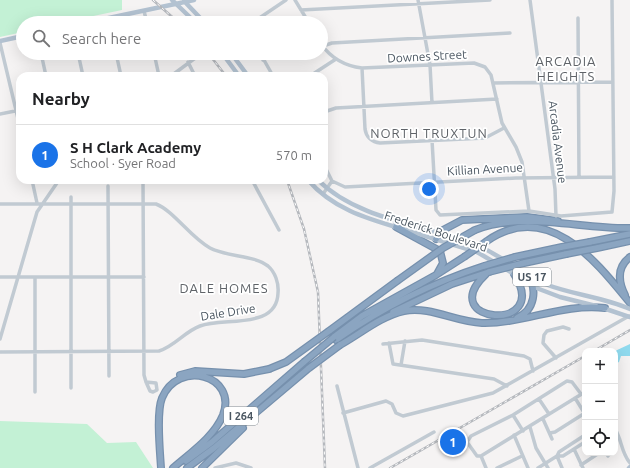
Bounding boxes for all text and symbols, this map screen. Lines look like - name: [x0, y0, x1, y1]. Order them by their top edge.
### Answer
- search box: [16, 16, 328, 60]
- icon: search: [30, 27, 52, 49]
- text: Search here: [62, 30, 141, 47]
- street label: Downes Street: [387, 47, 467, 65]
- district label: ARCADIA HEIGHTS: [535, 54, 597, 83]
- text: Nearby: [32, 89, 90, 108]
- street label: Arcadia Avenue: [546, 100, 570, 184]
- district label: NORTH TRUXTUN: [370, 126, 488, 140]
- text: S H Clark Academy: [70, 139, 201, 156]
- text: 1: [41, 148, 49, 162]
- text: 570 m: [276, 148, 312, 162]
- text: School · Syer Road: [70, 156, 176, 170]
- street label: Killian Avenue: [447, 161, 523, 177]
- your location: [419, 179, 439, 199]
- street label: Frederick Boulevard: [383, 208, 489, 254]
- road number: US 17: [513, 268, 551, 286]
- district label: DALE HOMES: [180, 281, 268, 295]
- street label: Dale Drive: [200, 301, 256, 323]
- map controls: [582, 348, 618, 456]
- button: +: [582, 348, 618, 384]
- button: −: [582, 384, 618, 420]
- road number: I 264: [224, 407, 258, 425]
- button: locate: [582, 420, 618, 456]
- pin: 1: [440, 427, 466, 457]

